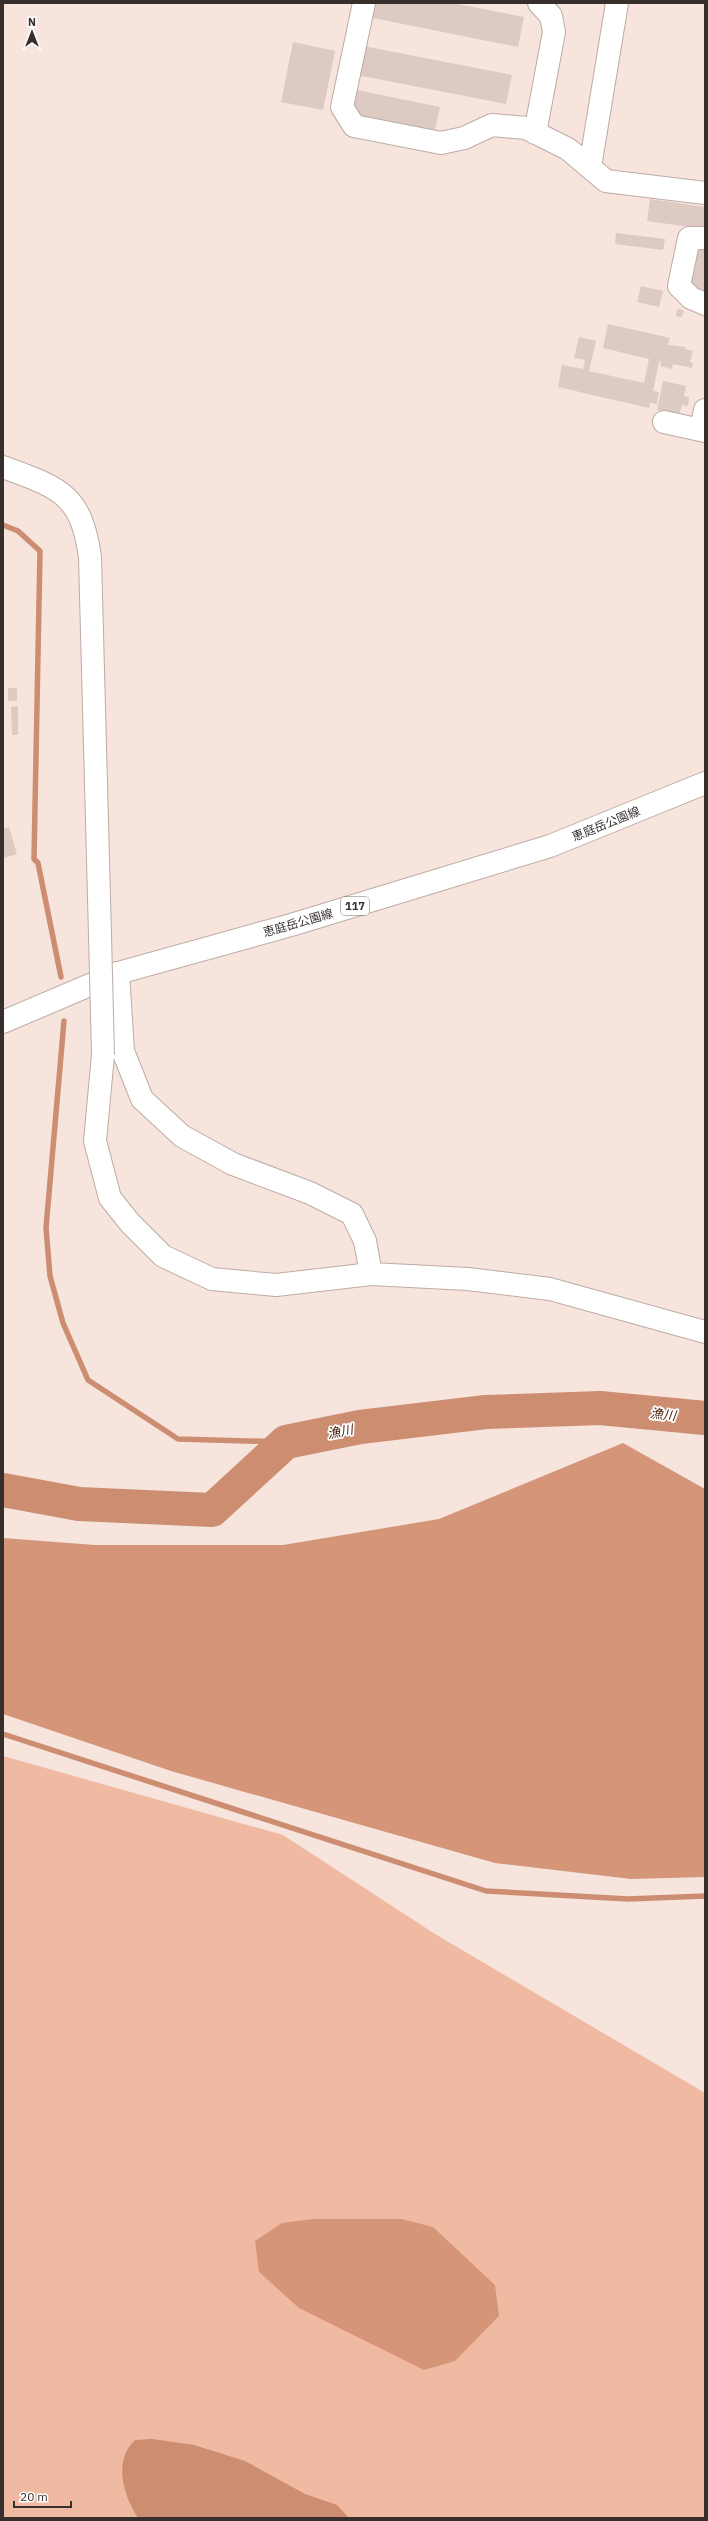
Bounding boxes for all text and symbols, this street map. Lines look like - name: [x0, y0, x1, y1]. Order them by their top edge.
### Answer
- north arrow: [12, 12, 52, 52]
- text: N: [28, 15, 36, 29]
- street label: 恵庭岳公園線: [570, 803, 642, 844]
- road number: 117: [341, 897, 369, 915]
- street label: 恵庭岳公園線: [261, 905, 335, 940]
- water label: 漁川: [649, 1405, 679, 1425]
- water label: 漁川: [326, 1420, 356, 1442]
- scale bar: [14, 2483, 71, 2509]
- text: 20 m: [20, 2489, 48, 2504]

